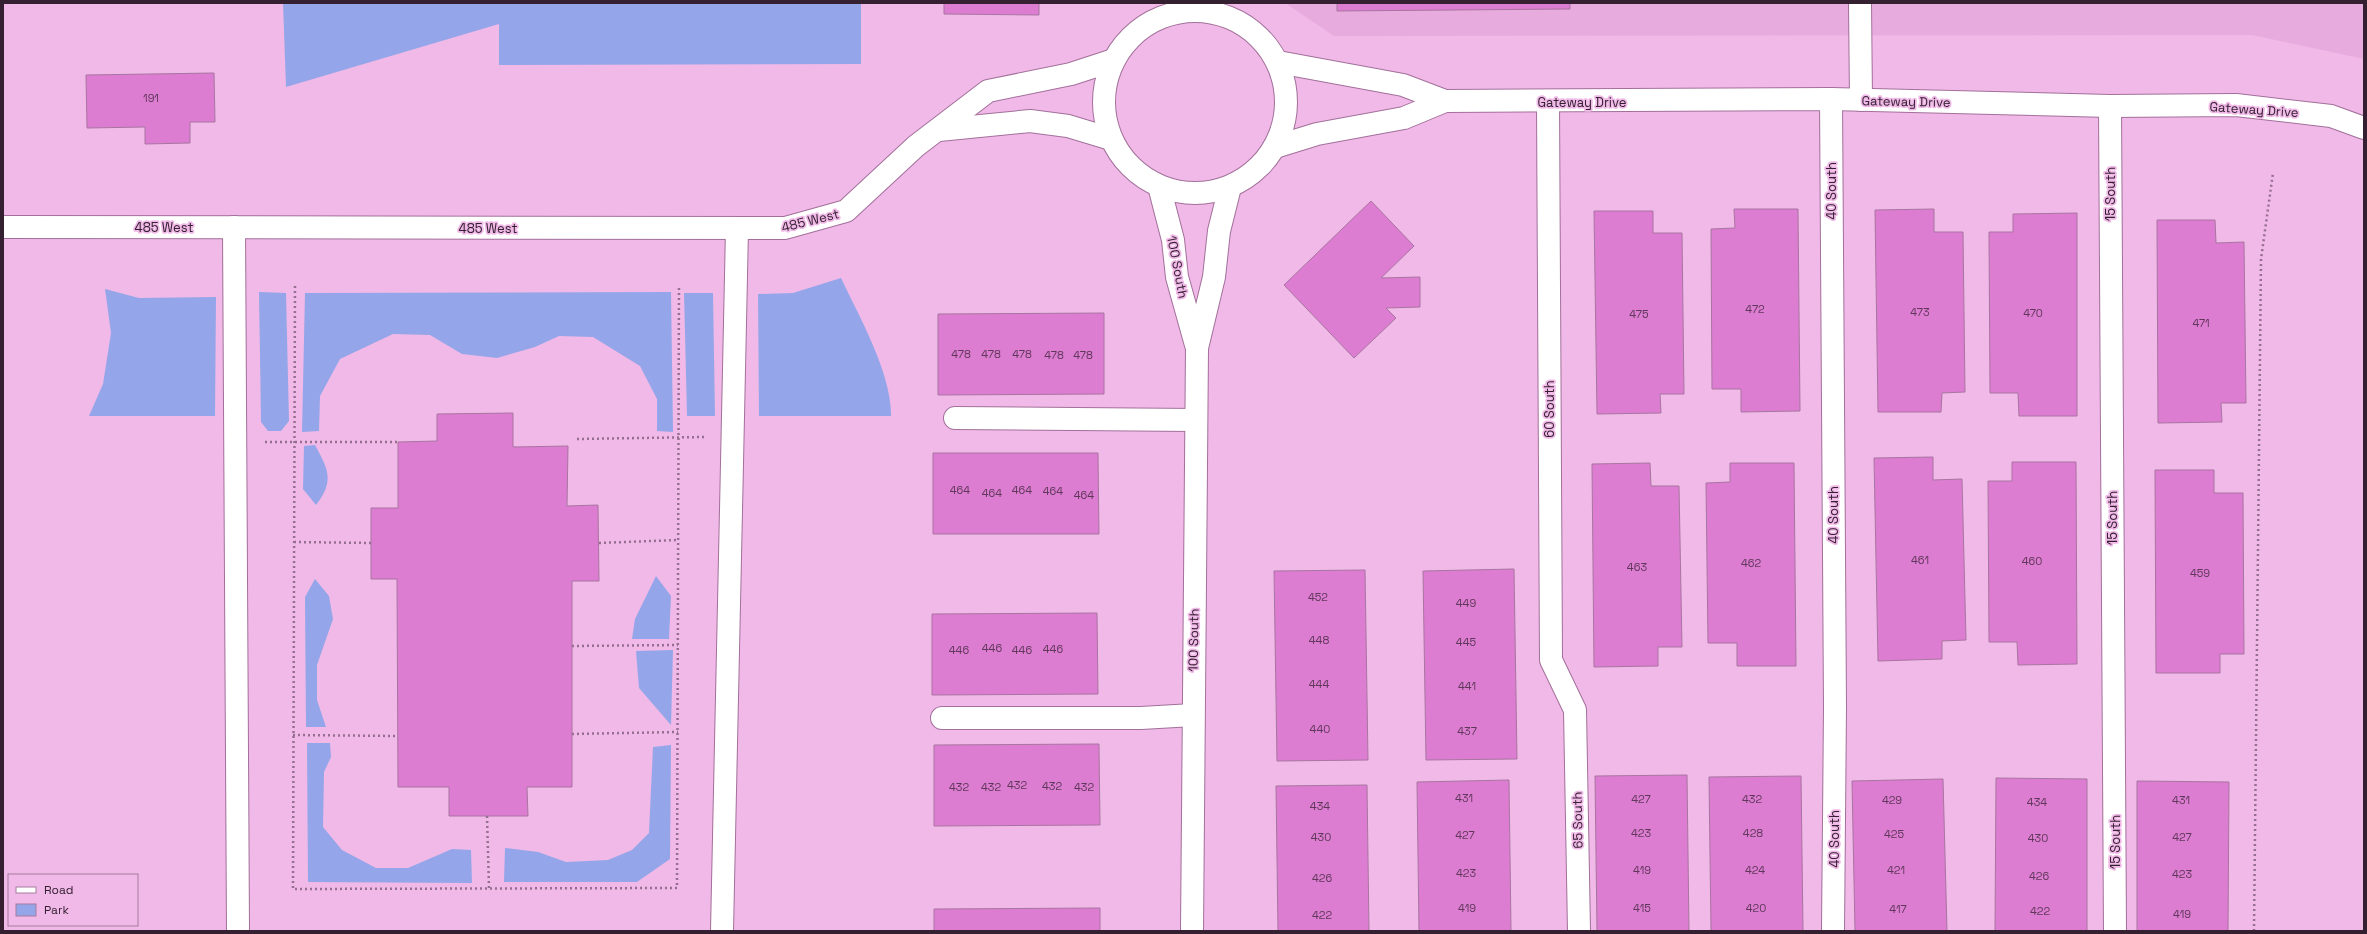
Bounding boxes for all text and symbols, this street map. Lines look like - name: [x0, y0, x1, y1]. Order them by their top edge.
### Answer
- house number: 191: [143, 91, 159, 105]
- street label: Gateway Drive: [1861, 92, 1951, 111]
- street label: Gateway Drive: [1537, 94, 1627, 111]
- street label: Gateway Drive: [2209, 98, 2299, 121]
- street label: 40 South: [1823, 162, 1840, 220]
- street label: 15 South: [2102, 167, 2119, 221]
- street label: 485 West: [780, 205, 841, 236]
- street label: 485 West: [135, 219, 193, 236]
- street label: 485 West: [459, 220, 517, 237]
- street label: 100 South: [1163, 234, 1192, 300]
- house number: 472: [1745, 302, 1765, 316]
- house number: 473: [1910, 305, 1930, 319]
- house number: 470: [2023, 306, 2043, 320]
- house number: 475: [1629, 307, 1649, 321]
- house number: 471: [2192, 316, 2210, 330]
- house number: 478: [951, 347, 971, 361]
- house number: 478: [981, 347, 1001, 361]
- house number: 478: [1012, 347, 1032, 361]
- house number: 478: [1044, 348, 1064, 362]
- house number: 478: [1073, 348, 1093, 362]
- street label: 60 South: [1541, 380, 1558, 438]
- house number: 464: [950, 483, 970, 497]
- house number: 464: [1012, 483, 1032, 497]
- house number: 464: [1043, 484, 1063, 498]
- house number: 464: [982, 486, 1002, 500]
- street label: 40 South: [1825, 486, 1842, 544]
- house number: 464: [1074, 488, 1094, 502]
- street label: 15 South: [2104, 491, 2121, 545]
- house number: 461: [1911, 553, 1929, 567]
- house number: 460: [2022, 554, 2042, 568]
- house number: 462: [1741, 556, 1761, 570]
- house number: 463: [1627, 560, 1647, 574]
- house number: 459: [2190, 566, 2210, 580]
- house number: 452: [1308, 590, 1328, 604]
- house number: 449: [1456, 596, 1477, 610]
- street label: 100 South: [1184, 608, 1203, 672]
- house number: 448: [1309, 633, 1329, 647]
- house number: 445: [1456, 635, 1477, 649]
- house number: 446: [982, 641, 1003, 655]
- house number: 446: [1043, 642, 1064, 656]
- house number: 446: [949, 643, 970, 657]
- house number: 446: [1012, 643, 1033, 657]
- house number: 444: [1309, 677, 1329, 691]
- house number: 441: [1458, 679, 1476, 693]
- house number: 440: [1310, 722, 1330, 736]
- house number: 437: [1457, 724, 1477, 738]
- house number: 432: [1007, 778, 1027, 792]
- house number: 432: [1042, 779, 1062, 793]
- house number: 432: [949, 780, 969, 794]
- house number: 432: [981, 780, 1001, 794]
- house number: 432: [1074, 780, 1094, 794]
- house number: 431: [1455, 791, 1473, 805]
- street label: 65 South: [1569, 791, 1586, 849]
- house number: 427: [1631, 792, 1651, 806]
- house number: 432: [1742, 792, 1762, 806]
- house number: 429: [1882, 793, 1902, 807]
- house number: 431: [2172, 793, 2190, 807]
- house number: 434: [2027, 795, 2047, 809]
- house number: 434: [1310, 799, 1330, 813]
- street label: 40 South: [1826, 810, 1843, 868]
- street label: 15 South: [2107, 815, 2124, 869]
- house number: 423: [1631, 826, 1651, 840]
- house number: 428: [1743, 826, 1763, 840]
- house number: 425: [1884, 827, 1904, 841]
- house number: 427: [1455, 828, 1475, 842]
- house number: 430: [1311, 830, 1331, 844]
- house number: 427: [2172, 830, 2192, 844]
- house number: 430: [2028, 831, 2048, 845]
- house number: 419: [1633, 863, 1651, 877]
- house number: 424: [1745, 863, 1765, 877]
- house number: 421: [1887, 863, 1905, 877]
- house number: 423: [1456, 866, 1476, 880]
- house number: 423: [2172, 867, 2192, 881]
- house number: 426: [2029, 869, 2049, 883]
- house number: 426: [1312, 871, 1332, 885]
- legend: [8, 874, 138, 926]
- text: Road: [44, 882, 73, 898]
- house number: 419: [1458, 901, 1476, 915]
- house number: 415: [1633, 901, 1651, 915]
- house number: 420: [1746, 901, 1766, 915]
- text: Park: [44, 902, 69, 918]
- house number: 417: [1889, 902, 1907, 916]
- house number: 422: [2030, 904, 2050, 918]
- house number: 419: [2173, 907, 2191, 921]
- house number: 422: [1312, 908, 1332, 922]

